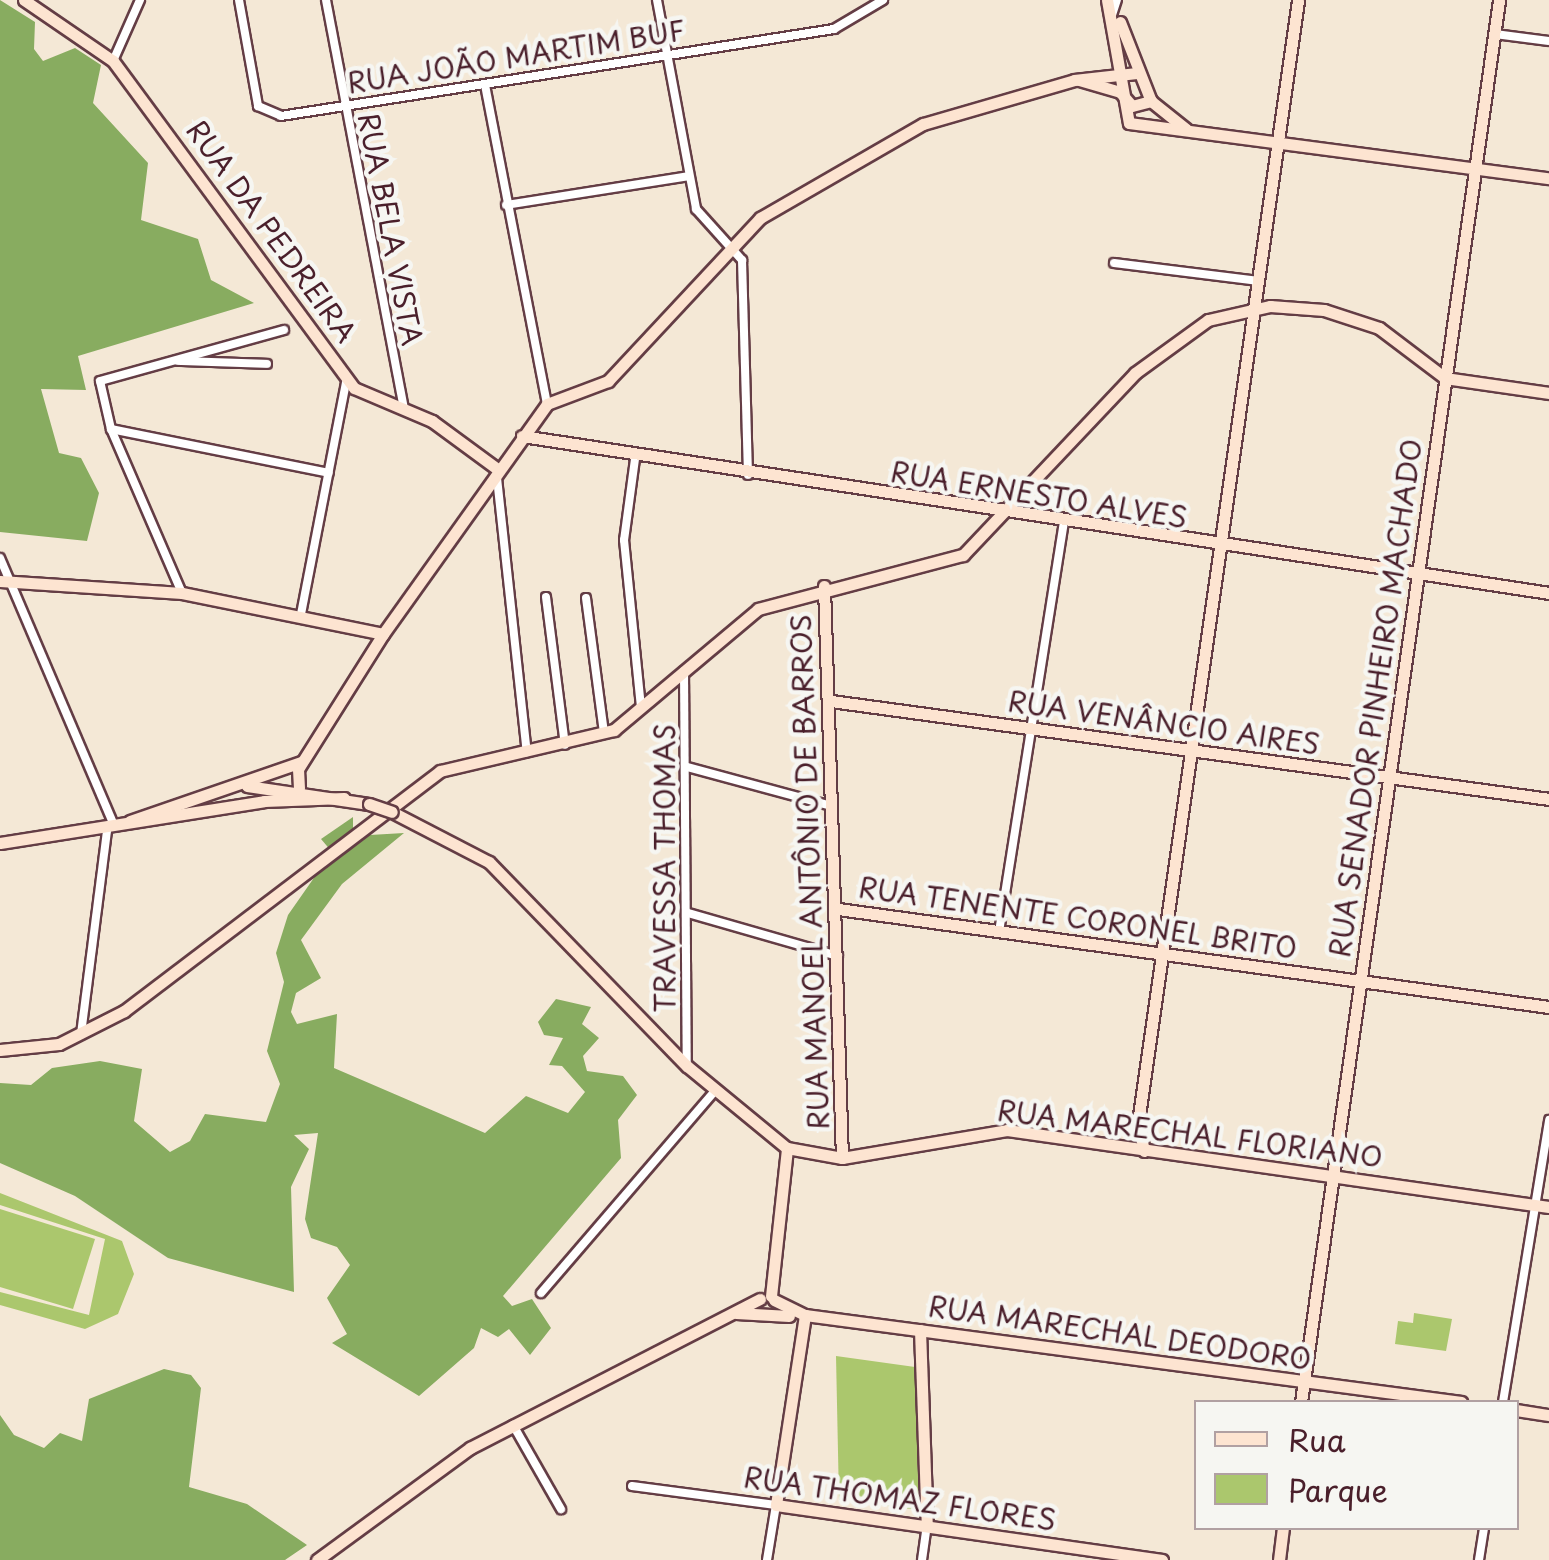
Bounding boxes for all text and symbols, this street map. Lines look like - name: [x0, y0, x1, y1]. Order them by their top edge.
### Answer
- street label: RUA JOÃO MARTIM BUF: [343, 12, 689, 100]
- street label: RUA BELA VISTA: [352, 110, 430, 348]
- street label: RUA DA PEDREIRA: [180, 114, 364, 348]
- street label: RUA SENADOR PINHEIRO MACHADO: [1322, 434, 1428, 962]
- street label: RUA ERNESTO ALVES: [886, 454, 1192, 534]
- street label: RUA MANOEL ANTÔNIO DE BARROS: [783, 610, 835, 1134]
- street label: RUA VENÂNCIO AIRES: [1002, 683, 1326, 761]
- street label: TRAVESSA THOMAS: [647, 725, 681, 1011]
- street label: RUA TENENTE CORONEL BRITO: [854, 869, 1302, 965]
- street label: RUA MARECHAL FLORIANO: [994, 1092, 1386, 1174]
- street label: RUA MARECHAL DEODORO: [924, 1288, 1316, 1376]
- legend: [1194, 1400, 1519, 1530]
- text: Rua: [1288, 1417, 1346, 1462]
- street label: RUA THOMAZ FLORES: [742, 1459, 1058, 1537]
- text: Parque: [1288, 1467, 1388, 1512]

